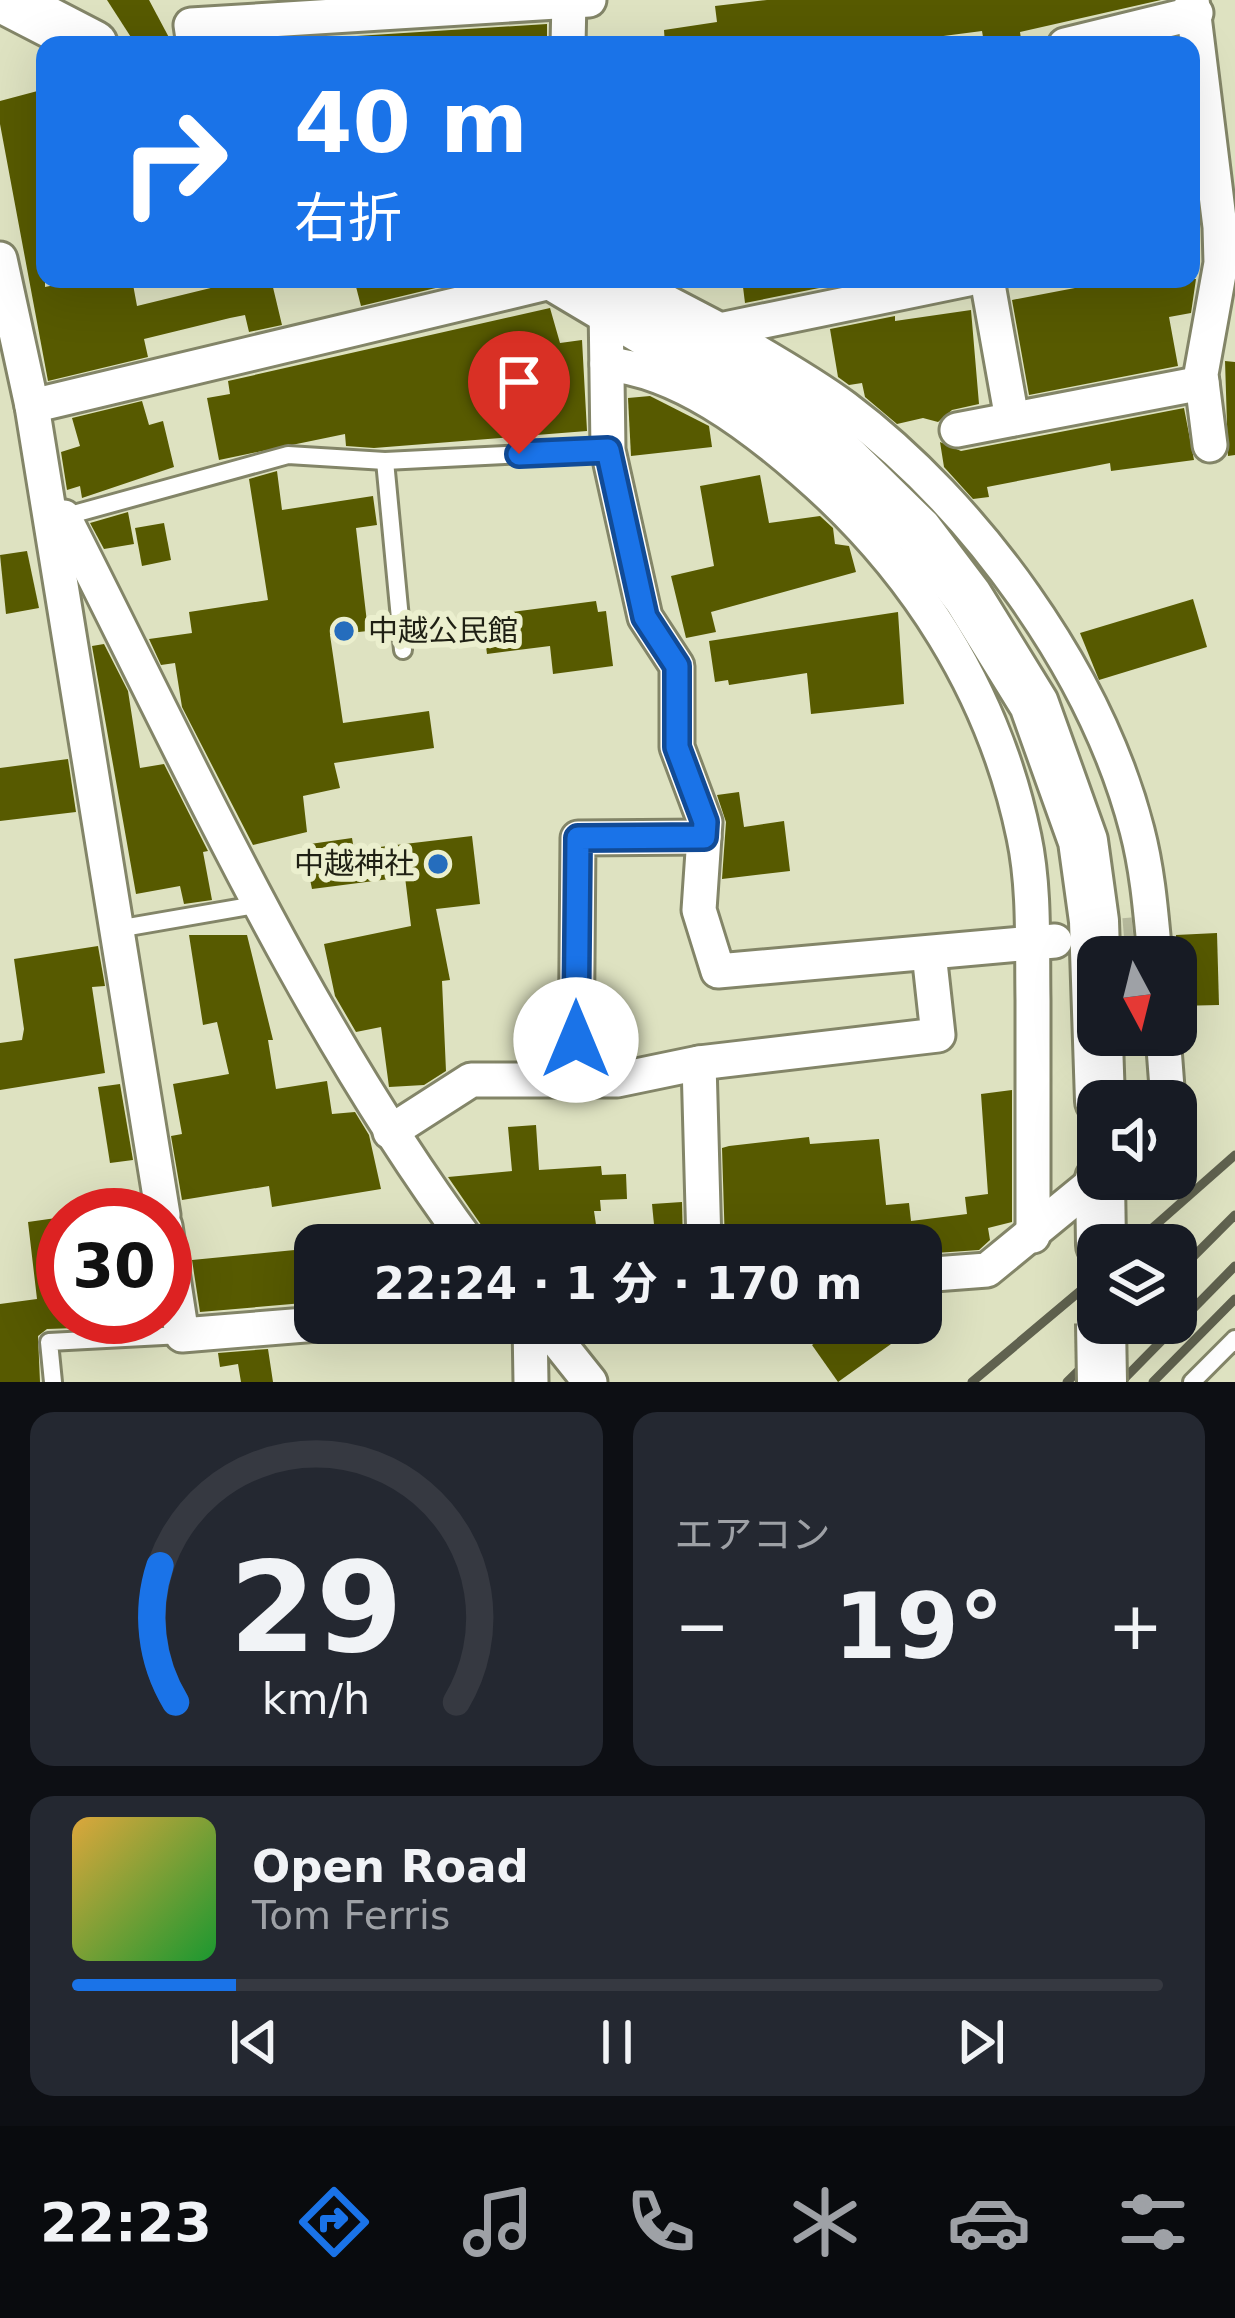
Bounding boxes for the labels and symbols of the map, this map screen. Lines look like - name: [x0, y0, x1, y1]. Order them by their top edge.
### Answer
- pin: [468, 331, 570, 454]
- place label: 中越公民館: [368, 613, 518, 648]
- marker: 中越公民館: [331, 618, 357, 644]
- place label: 中越神社: [294, 846, 414, 881]
- marker: 中越神社: [425, 851, 451, 877]
- north arrow: [1077, 936, 1197, 1056]
- position arrow: [513, 977, 639, 1103]
- speed limit sign: 30: [36, 1188, 192, 1344]

